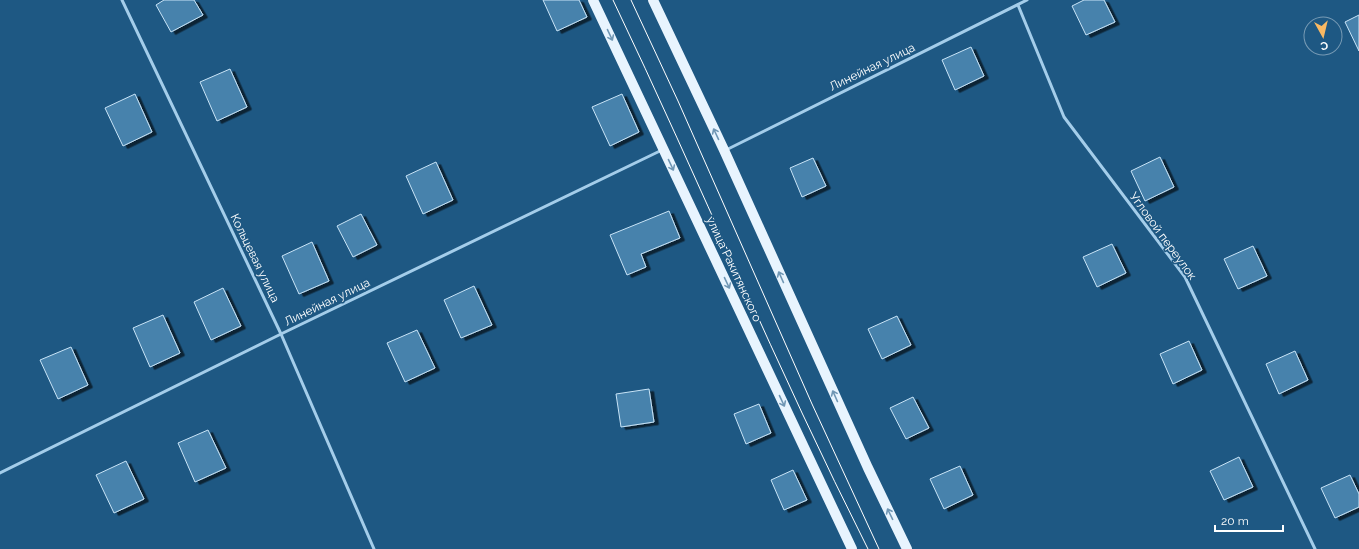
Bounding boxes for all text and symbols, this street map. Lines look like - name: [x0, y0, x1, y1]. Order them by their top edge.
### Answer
- north arrow: [1303, 16, 1343, 56]
- one-way arrow: [607, 29, 614, 41]
- text: С: [1319, 38, 1329, 52]
- street label: Линейная улица: [827, 40, 917, 94]
- one-way arrow: [712, 128, 719, 140]
- one-way arrow: [668, 159, 675, 171]
- street label: Угловой переулок: [1127, 189, 1199, 283]
- street label: Кольцевая улица: [227, 211, 283, 305]
- street label: улица Ракитянского: [703, 214, 765, 324]
- one-way arrow: [777, 272, 785, 284]
- street label: Линейная улица: [282, 275, 372, 329]
- one-way arrow: [724, 277, 731, 289]
- one-way arrow: [831, 390, 838, 402]
- one-way arrow: [779, 394, 786, 406]
- scale bar: [1215, 507, 1283, 533]
- one-way arrow: [886, 508, 893, 520]
- text: 20 m: [1221, 514, 1249, 528]

